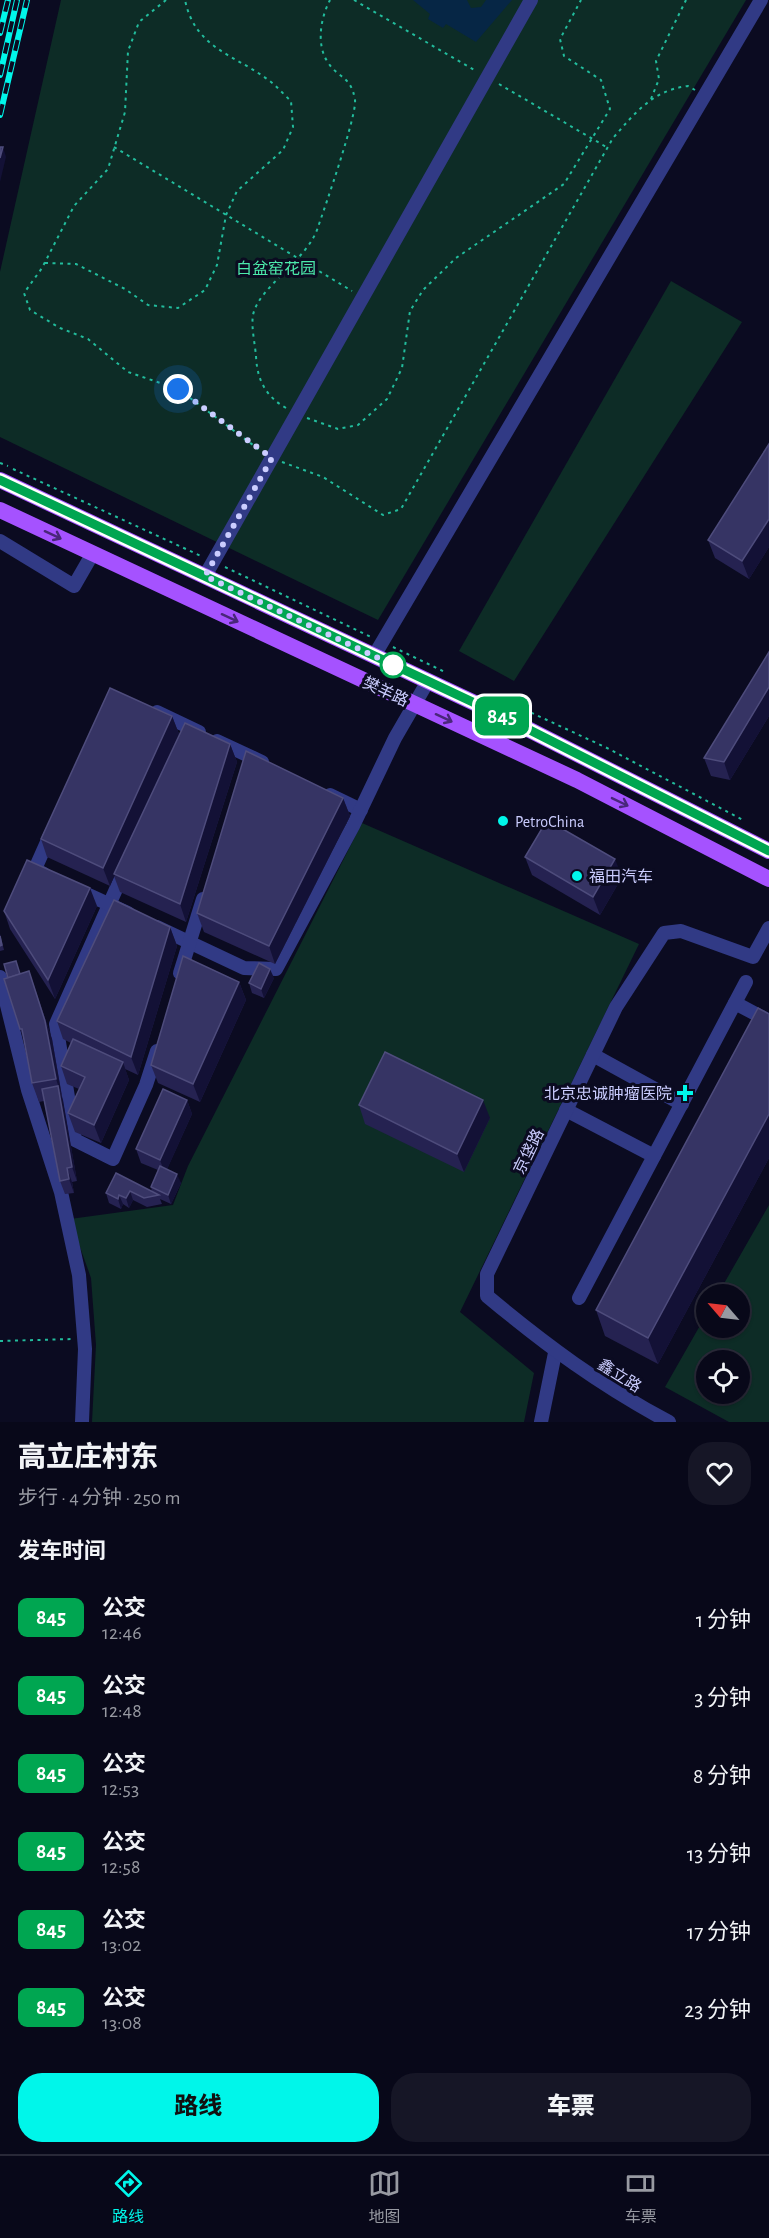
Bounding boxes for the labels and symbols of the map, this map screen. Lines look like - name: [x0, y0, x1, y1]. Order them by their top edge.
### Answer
- park label: 白盆窑花园: [236, 260, 316, 277]
- your location: [163, 374, 193, 404]
- one-way arrow: [44, 530, 62, 541]
- one-way arrow: [220, 612, 238, 624]
- unlabelled marker: [380, 652, 406, 678]
- street label: 樊羊路: [360, 674, 411, 709]
- line badge: 845: [468, 696, 536, 736]
- one-way arrow: [435, 713, 453, 725]
- one-way arrow: [611, 797, 629, 808]
- marker: PetroChina: [496, 814, 510, 828]
- place label: PetroChina: [515, 814, 584, 830]
- place label: 福田汽车: [589, 868, 653, 885]
- marker: 福田汽车: [570, 869, 584, 883]
- marker: 北京忠诚肿瘤医院: [676, 1084, 694, 1102]
- place label: 北京忠诚肿瘤医院: [544, 1085, 672, 1102]
- street label: 京垡路: [510, 1126, 547, 1177]
- north arrow: [696, 1284, 750, 1338]
- street label: 鑫立路: [595, 1355, 645, 1395]

